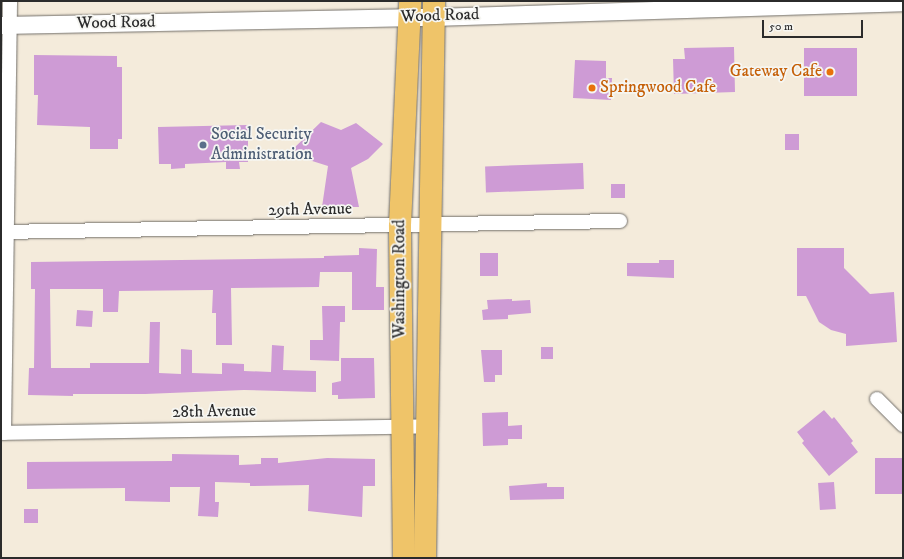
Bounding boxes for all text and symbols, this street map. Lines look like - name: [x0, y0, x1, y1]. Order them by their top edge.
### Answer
- street label: Wood Road: [400, 4, 480, 28]
- street label: Wood Road: [77, 12, 155, 34]
- scale bar: [764, 12, 865, 38]
- text: 50 m: [769, 19, 793, 34]
- place label: Gateway Cafe: [730, 62, 822, 82]
- marker: Gateway Cafe: [825, 67, 835, 77]
- place label: Springwood Cafe: [600, 78, 716, 98]
- marker: Springwood Cafe: [587, 83, 597, 93]
- place label: Social Security Administration: [211, 125, 312, 165]
- marker: Social Security Administration: [198, 140, 208, 150]
- street label: 29th Avenue: [268, 199, 352, 221]
- street label: Washington Road: [390, 219, 410, 339]
- street label: 28th Avenue: [172, 401, 256, 423]

